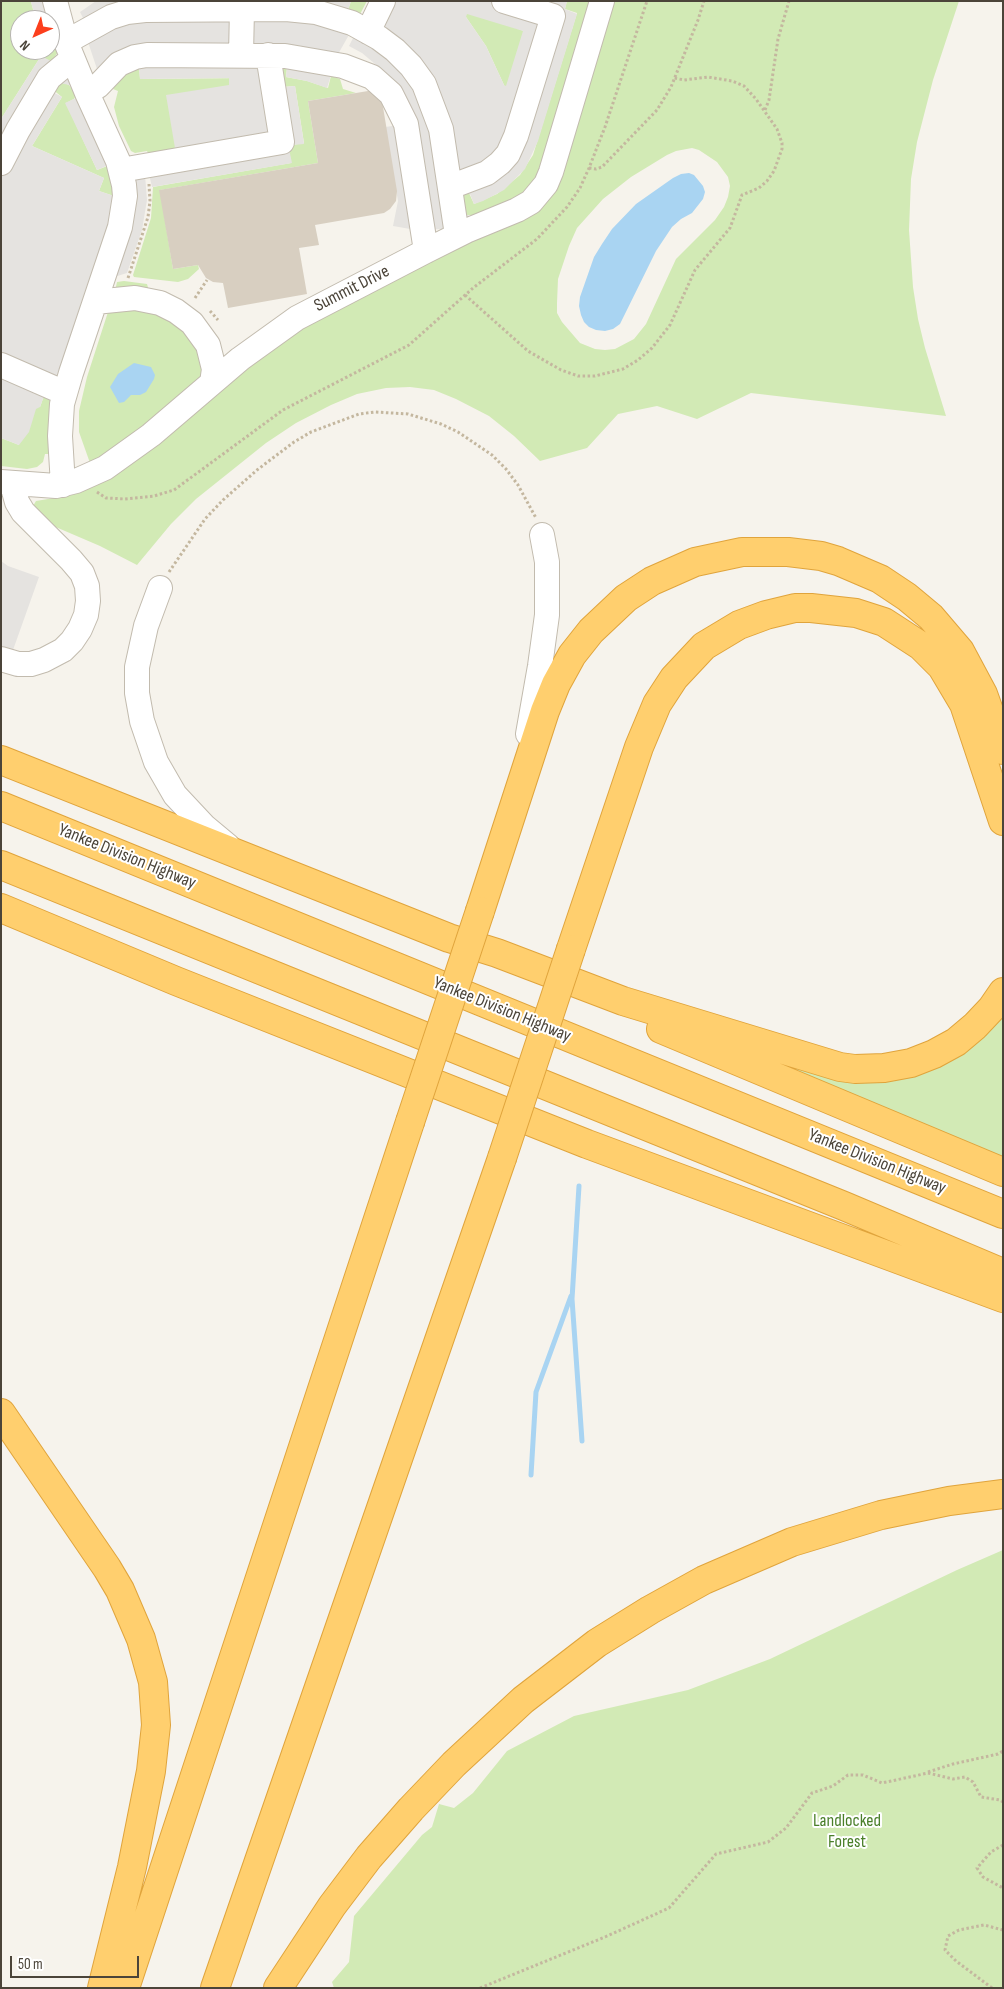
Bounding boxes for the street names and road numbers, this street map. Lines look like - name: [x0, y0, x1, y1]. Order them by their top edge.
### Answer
- street label: Summit Drive: [311, 261, 393, 317]
- street label: Yankee Division Highway: [55, 820, 199, 894]
- street label: Yankee Division Highway: [430, 973, 574, 1047]
- street label: Yankee Division Highway: [805, 1125, 949, 1199]

